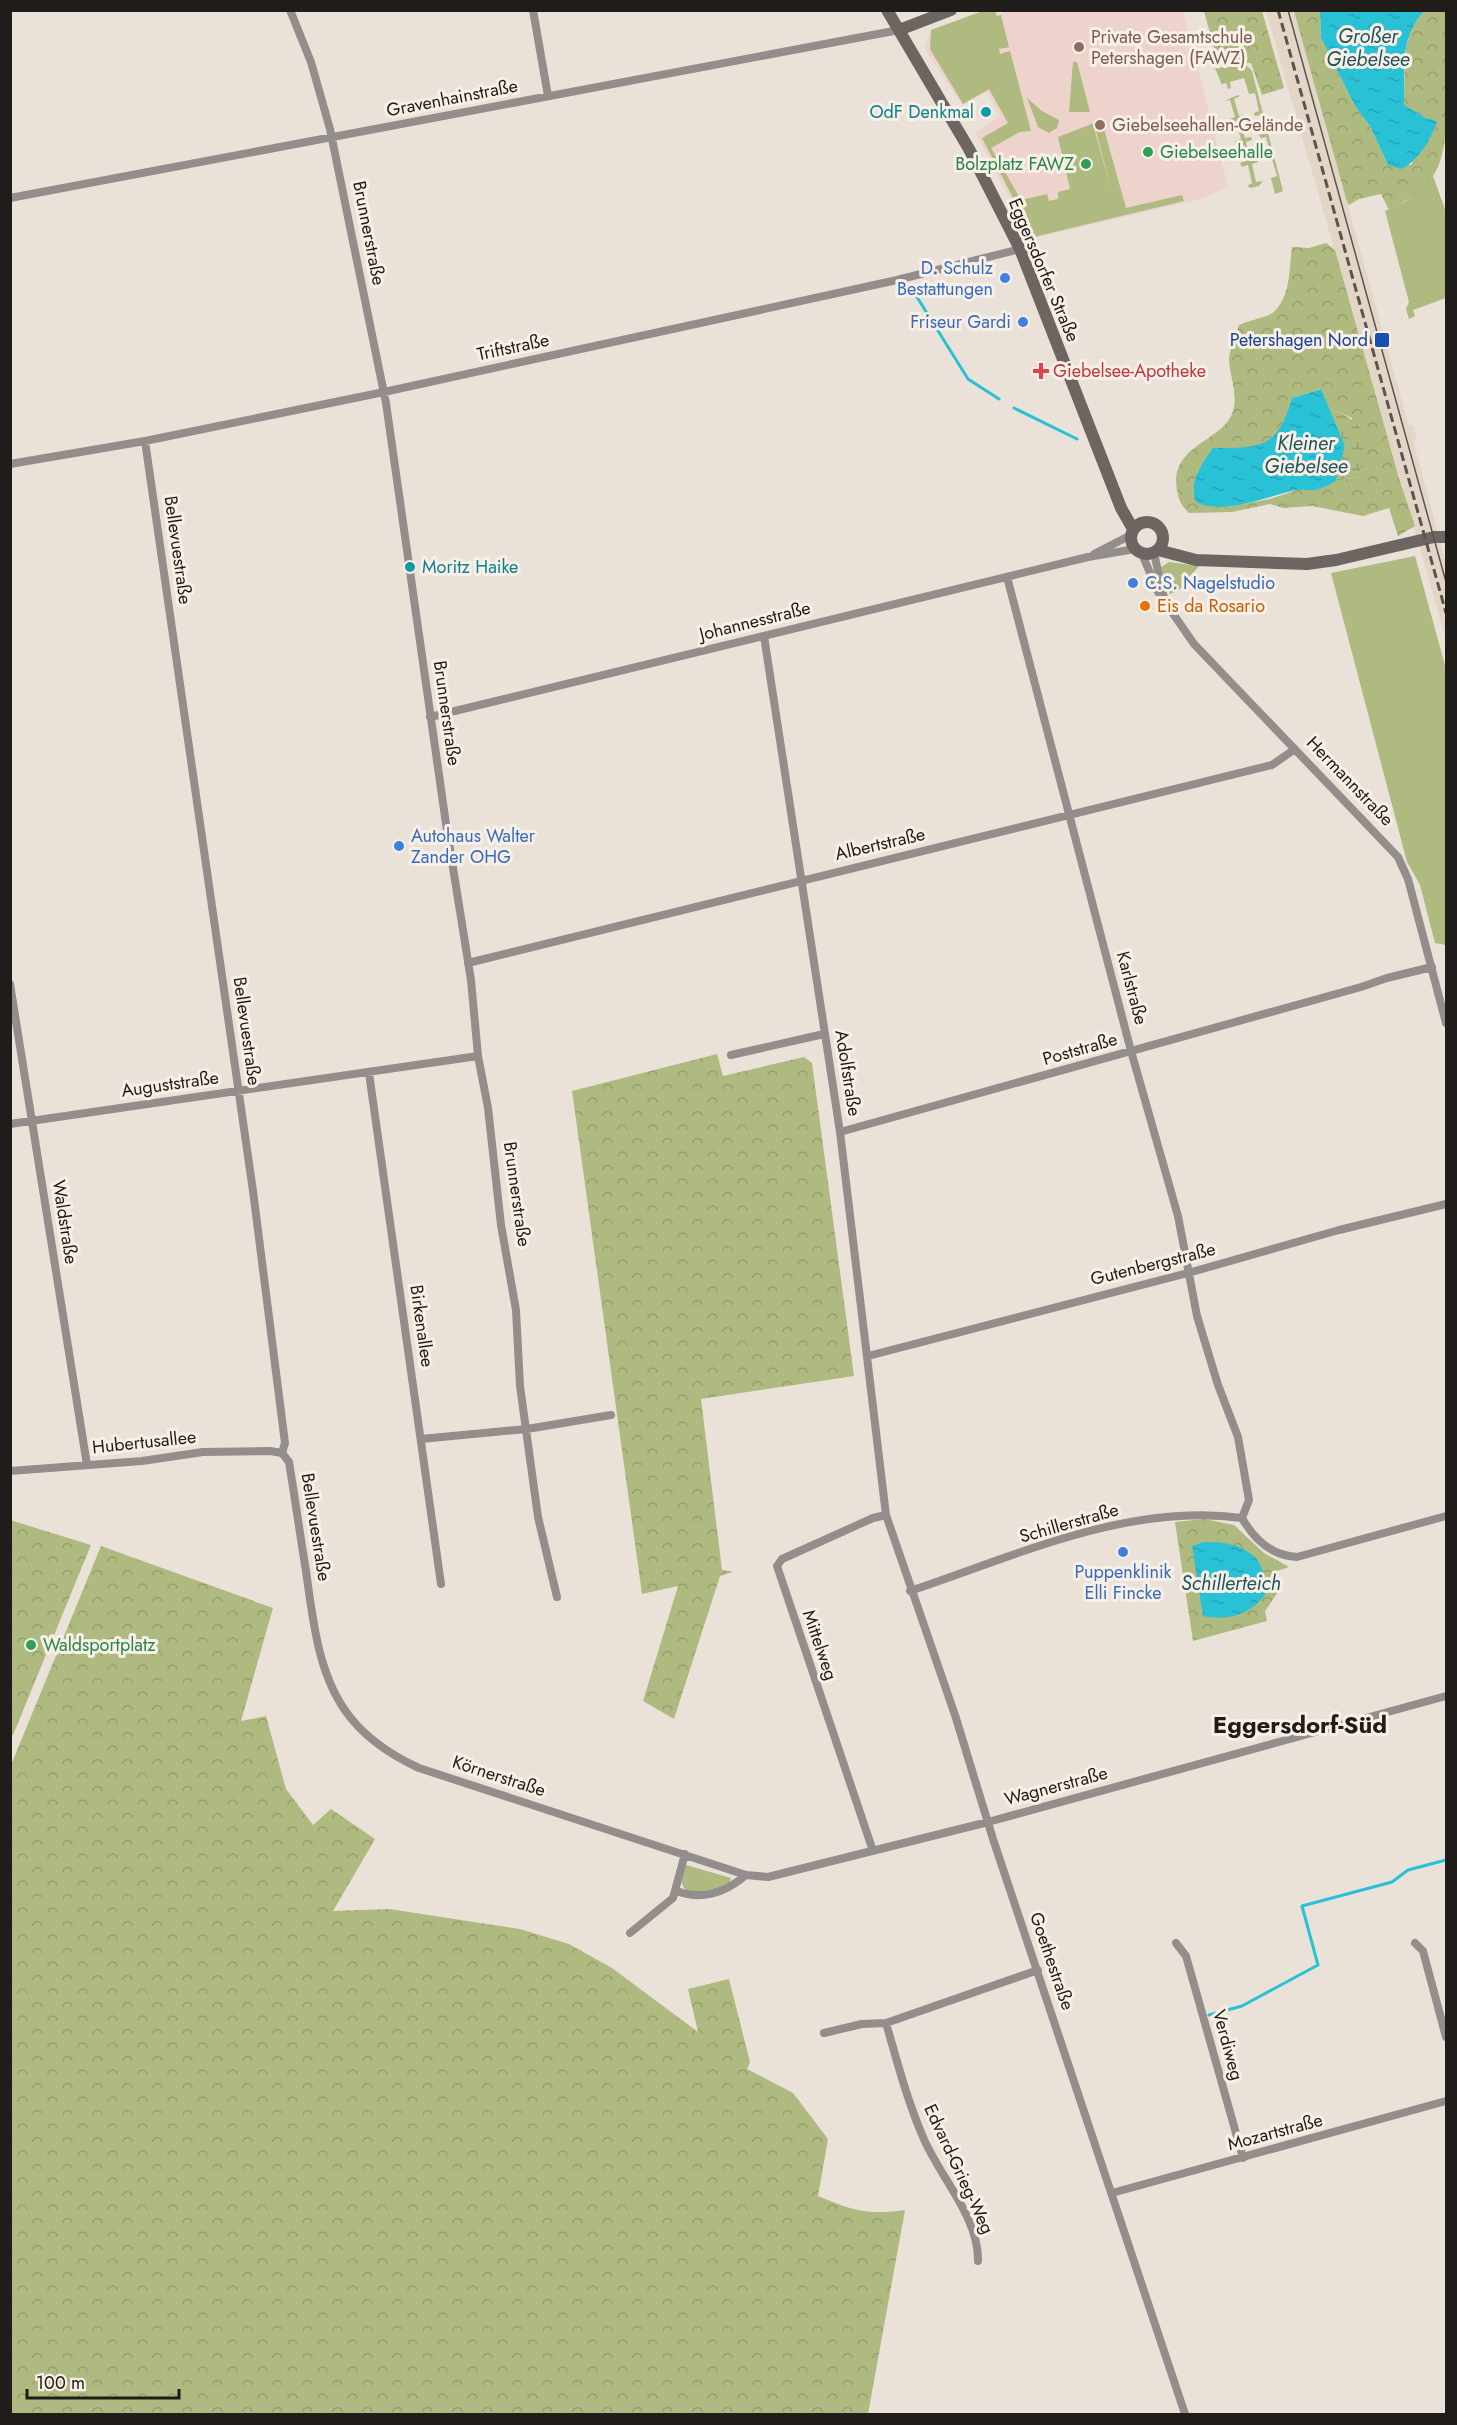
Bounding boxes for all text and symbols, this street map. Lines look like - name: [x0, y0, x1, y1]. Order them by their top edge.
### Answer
- water label: Großer Giebelsee: [1326, 22, 1410, 74]
- place label: Private Gesamtschule Petershagen (FAWZ): [1091, 24, 1253, 71]
- marker: Private Gesamtschule Petershagen (FAWZ): [1072, 40, 1086, 54]
- street label: Gravenhainstraße: [384, 73, 520, 123]
- place label: OdF Denkmal: [869, 99, 974, 125]
- marker: OdF Denkmal: [979, 105, 993, 119]
- place label: Giebelseehallen-Gelände: [1112, 112, 1303, 138]
- marker: Giebelseehallen-Gelände: [1093, 118, 1107, 132]
- place label: Giebelseehalle: [1160, 139, 1273, 165]
- marker: Giebelseehalle: [1141, 145, 1155, 159]
- place label: Bolzplatz FAWZ: [955, 151, 1074, 177]
- marker: Bolzplatz FAWZ: [1079, 157, 1093, 171]
- street label: Brunnerstraße: [346, 179, 392, 287]
- street label: Eggersdorfer Straße: [1002, 194, 1086, 346]
- place label: D. Schulz Bestattungen: [897, 255, 994, 302]
- marker: D. Schulz Bestattungen: [998, 271, 1012, 285]
- place label: Friseur Gardi: [910, 309, 1011, 335]
- marker: Friseur Gardi: [1016, 315, 1030, 329]
- street label: Triftstraße: [475, 327, 551, 367]
- place label: Petershagen Nord: [1230, 327, 1368, 353]
- marker: Petershagen Nord: [1373, 331, 1391, 349]
- place label: Giebelsee-Apotheke: [1053, 358, 1206, 384]
- marker: Giebelsee-Apotheke: [1034, 364, 1048, 378]
- water label: Kleiner Giebelsee: [1264, 429, 1348, 481]
- street label: Bellevuestraße: [158, 494, 198, 606]
- place label: Moritz Haike: [422, 554, 518, 580]
- marker: Moritz Haike: [403, 560, 417, 574]
- place label: C.S. Nagelstudio: [1145, 570, 1275, 596]
- marker: C.S. Nagelstudio: [1126, 576, 1140, 590]
- place label: Eis da Rosario: [1157, 593, 1265, 619]
- street label: Johannesstraße: [695, 595, 813, 648]
- marker: Eis da Rosario: [1138, 599, 1152, 613]
- street label: Brunnerstraße: [427, 659, 467, 767]
- street label: Hermannstraße: [1300, 730, 1400, 832]
- street label: Albertstraße: [832, 821, 928, 867]
- place label: Autohaus Walter Zander OHG: [411, 823, 536, 870]
- marker: Autohaus Walter Zander OHG: [392, 839, 406, 853]
- street label: Karlstraße: [1110, 948, 1154, 1028]
- street label: Bellevuestraße: [227, 975, 267, 1087]
- street label: Poststraße: [1040, 1026, 1120, 1072]
- street label: Adolfstraße: [828, 1028, 868, 1118]
- street label: Auguststraße: [120, 1064, 220, 1104]
- street label: Brunnerstraße: [497, 1140, 537, 1248]
- street label: Waldstraße: [46, 1178, 84, 1266]
- street label: Gutenbergstraße: [1088, 1236, 1218, 1292]
- street label: Birkenallee: [403, 1283, 441, 1369]
- street label: Hubertusallee: [91, 1424, 197, 1460]
- street label: Bellevuestraße: [295, 1471, 337, 1583]
- street label: Schillerstraße: [1016, 1496, 1122, 1550]
- marker: Puppenklinik Elli Fincke: [1116, 1545, 1130, 1559]
- place label: Puppenklinik Elli Fincke: [1075, 1559, 1172, 1606]
- water label: Schillerteich: [1181, 1569, 1281, 1598]
- street label: Mittelweg: [796, 1606, 844, 1684]
- place label: Waldsportplatz: [43, 1632, 156, 1658]
- marker: Waldsportplatz: [24, 1638, 38, 1652]
- district label: Eggersdorf-Süd: [1213, 1707, 1387, 1742]
- street label: Körnerstraße: [449, 1749, 549, 1803]
- street label: Wagnerstraße: [1002, 1760, 1110, 1812]
- street label: Goethestraße: [1023, 1909, 1081, 2013]
- street label: Verdiweg: [1206, 2007, 1250, 2083]
- street label: Edvard-Grieg-Weg: [917, 2100, 1001, 2238]
- street label: Mozartstraße: [1225, 2107, 1325, 2157]
- scale bar: [27, 2362, 178, 2400]
- text: 100 m: [36, 2370, 85, 2396]

